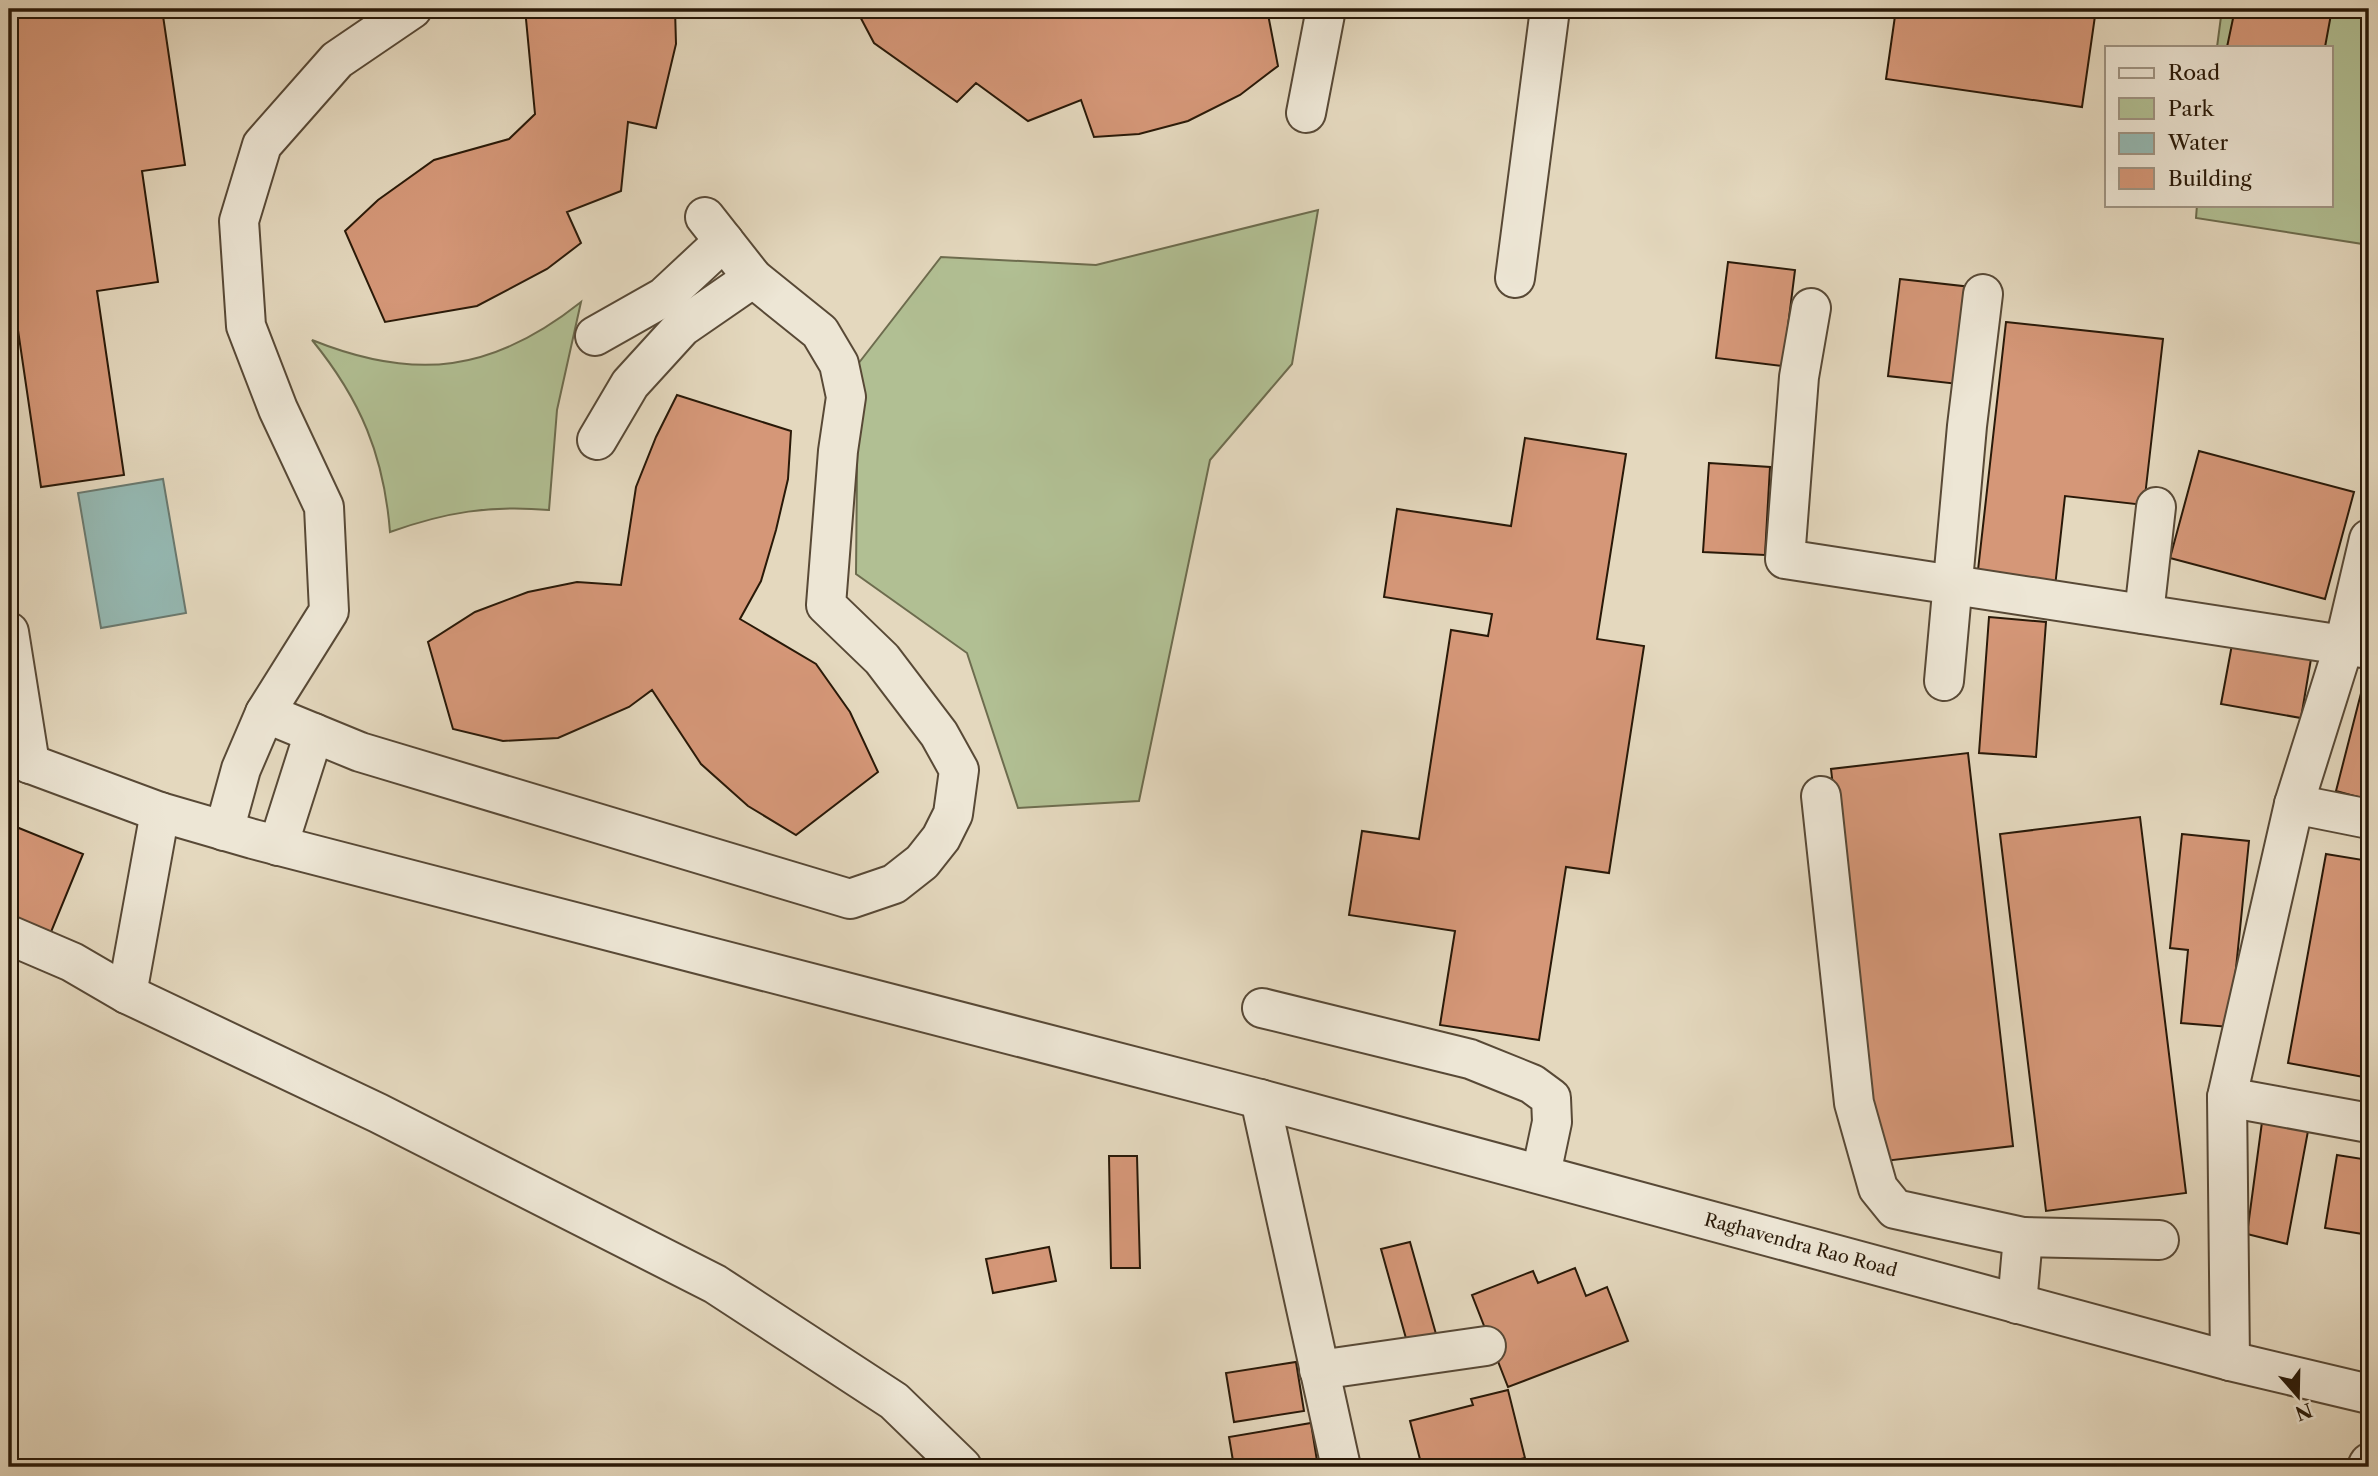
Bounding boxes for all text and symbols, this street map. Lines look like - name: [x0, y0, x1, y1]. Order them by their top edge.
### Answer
- legend: [2105, 46, 2332, 206]
- text: Road: [2168, 60, 2220, 85]
- text: Park: [2168, 96, 2214, 121]
- text: Water: [2167, 130, 2228, 155]
- text: Building: [2168, 166, 2253, 191]
- street label: Raghavendra Rao Road: [1702, 1209, 1900, 1282]
- north arrow: [2262, 1360, 2332, 1430]
- text: N: [2292, 1398, 2315, 1425]

